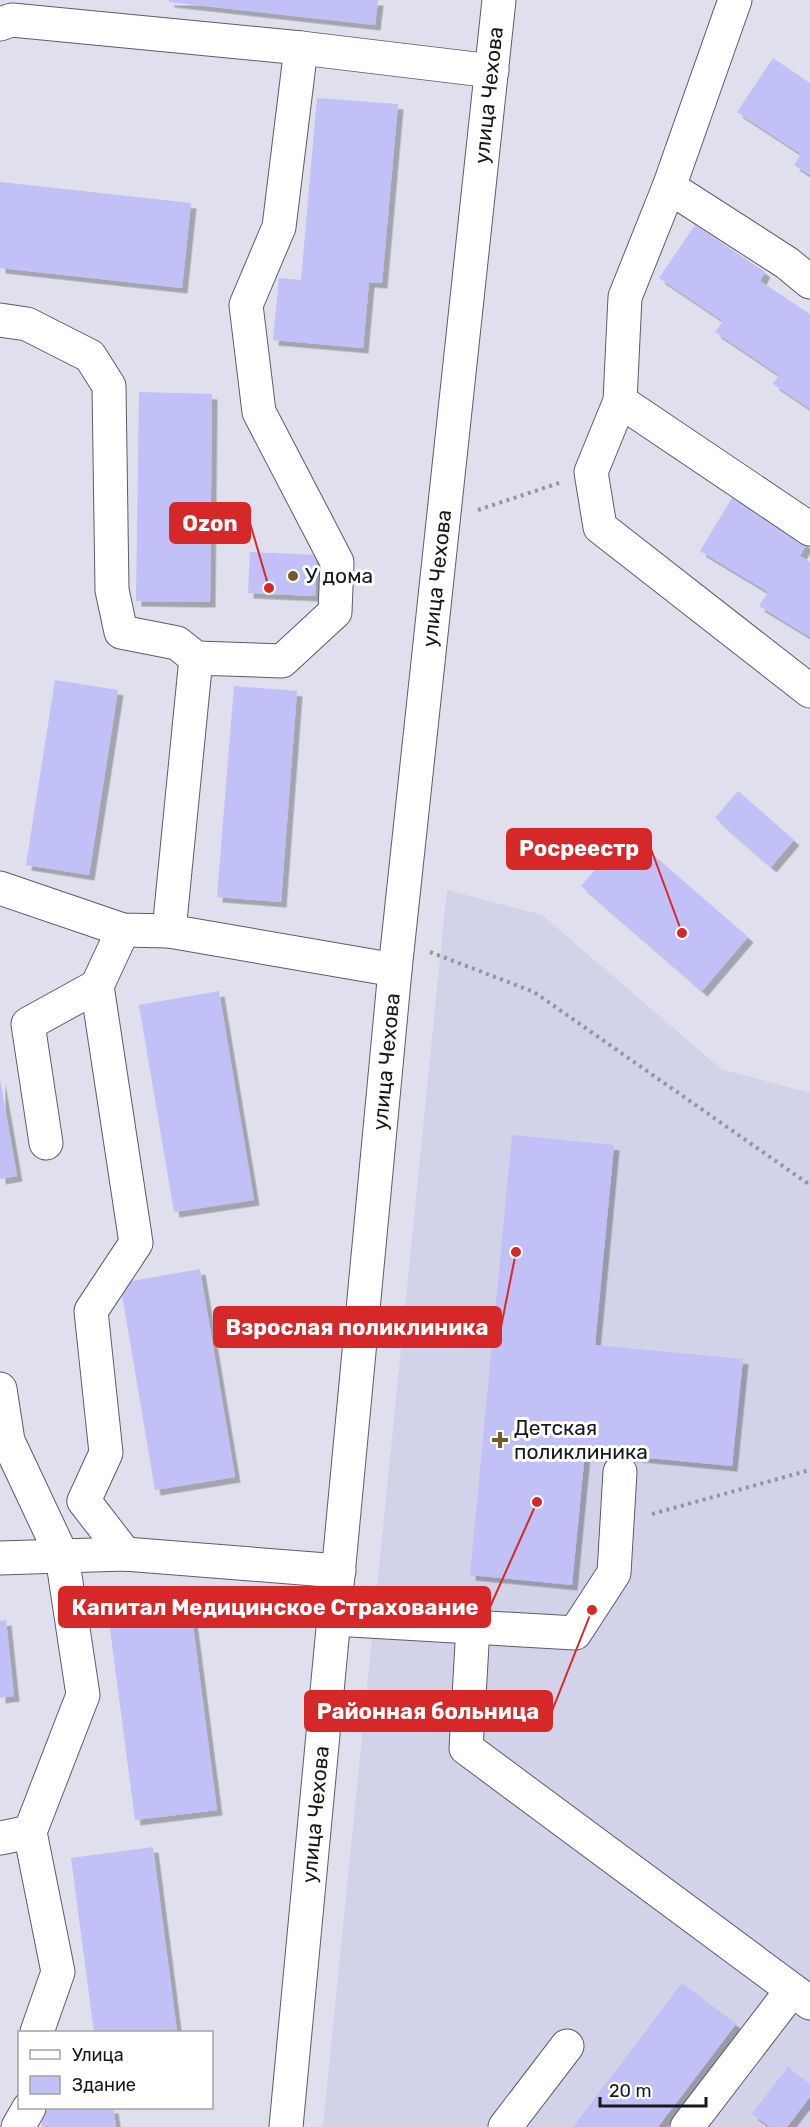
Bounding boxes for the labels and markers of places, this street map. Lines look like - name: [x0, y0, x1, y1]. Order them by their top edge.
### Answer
- callout: Ozon: [170, 503, 250, 543]
- place label: У дома: [305, 563, 373, 588]
- marker: У дома: [286, 569, 300, 583]
- callout: Росреестр: [507, 829, 651, 869]
- callout: Взрослая поликлиника: [214, 1307, 501, 1347]
- place label: Детская поликлиника: [514, 1415, 648, 1464]
- marker: Детская поликлиника: [491, 1431, 509, 1449]
- callout: Капитал Медицинское Страхование: [59, 1587, 490, 1627]
- callout: Районная больница: [305, 1691, 552, 1731]

